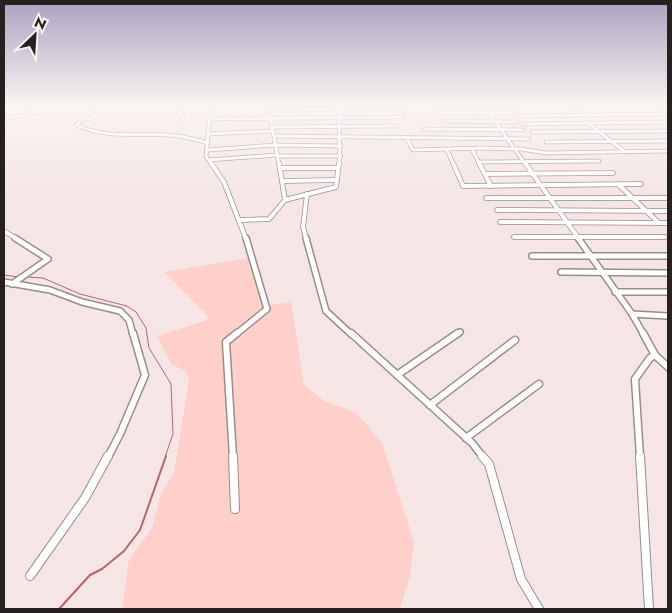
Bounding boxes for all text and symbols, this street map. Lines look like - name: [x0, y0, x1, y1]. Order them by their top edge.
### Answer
- north arrow: [10, 10, 60, 60]
- text: N: [31, 12, 50, 35]

